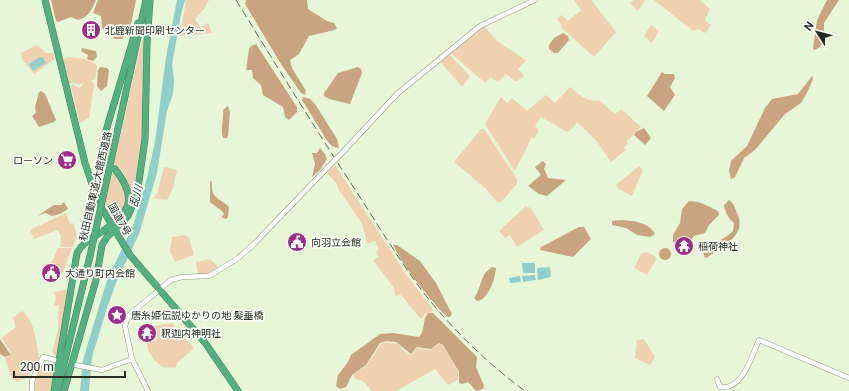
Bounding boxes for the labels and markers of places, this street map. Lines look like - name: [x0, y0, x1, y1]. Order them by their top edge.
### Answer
- building icon: 北鹿新聞印刷センター: [80, 19, 102, 41]
- place label: 北鹿新聞印刷センター: [105, 25, 205, 36]
- supermarket icon: ローソン: [56, 149, 78, 171]
- place label: ローソン: [13, 155, 53, 166]
- public building icon: 向羽立会館: [286, 231, 308, 253]
- temple icon: 稲荷神社: [673, 235, 695, 257]
- place label: 向羽立会館: [311, 237, 361, 248]
- place label: 稲荷神社: [698, 241, 738, 252]
- public building icon: 大通り町内会館: [40, 262, 62, 284]
- place label: 大通り町内会館: [65, 268, 135, 279]
- place icon: 唐糸姫伝説ゆかりの地 髪垂橋: [106, 304, 128, 326]
- place label: 唐糸姫伝説ゆかりの地 髪垂橋: [131, 310, 263, 321]
- temple icon: 釈迦内神明社: [136, 322, 158, 344]
- place label: 釈迦内神明社: [161, 328, 221, 339]

